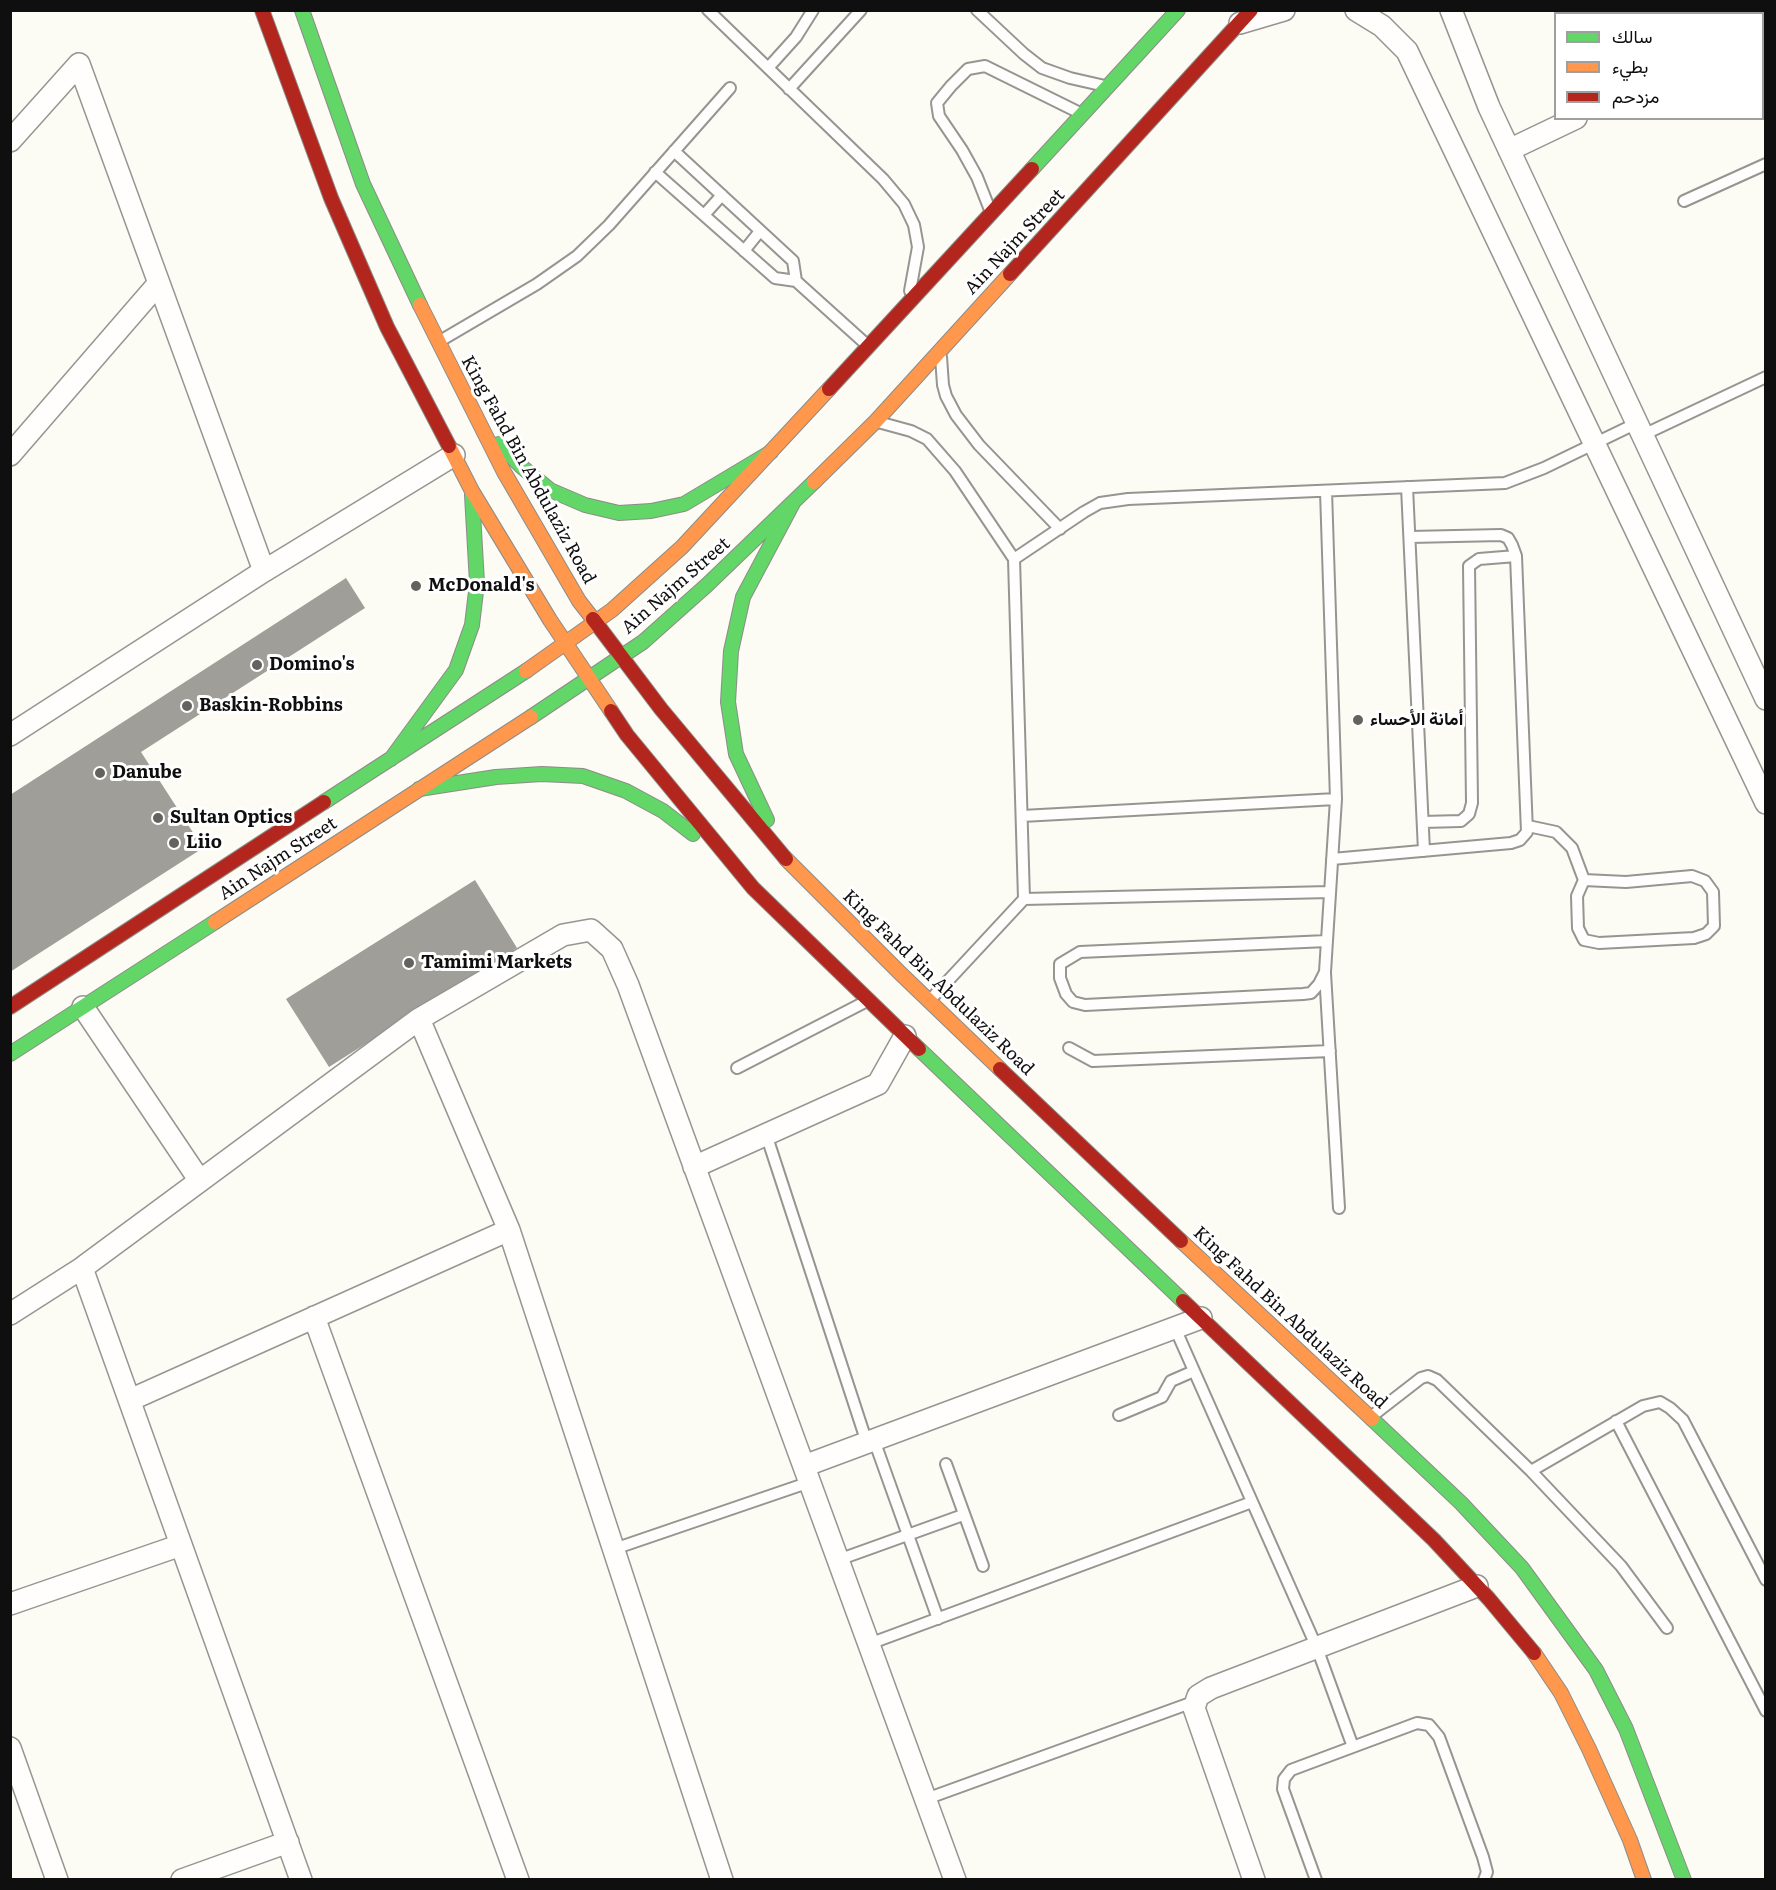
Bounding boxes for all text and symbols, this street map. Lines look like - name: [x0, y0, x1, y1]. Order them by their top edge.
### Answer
- legend: [1554, 12, 1764, 120]
- text: سالك: [1612, 22, 1652, 49]
- text: بطيء: [1612, 52, 1648, 79]
- text: مزدحم: [1612, 82, 1659, 109]
- street label: Ain Najm Street: [961, 185, 1069, 299]
- street label: King Fahd Bin Abdulaziz Road: [456, 352, 600, 588]
- street label: Ain Najm Street: [617, 533, 735, 639]
- place label: McDonald's: [428, 575, 534, 597]
- marker: McDonald's: [409, 579, 423, 593]
- place label: Domino's: [269, 654, 355, 676]
- marker: Domino's: [250, 658, 264, 672]
- place label: Baskin-Robbins: [199, 695, 343, 717]
- marker: Baskin-Robbins: [180, 699, 194, 713]
- place label: أمانة الأحساء: [1370, 709, 1463, 731]
- marker: أمانة الأحساء: [1351, 713, 1365, 727]
- place label: Danube: [112, 762, 182, 784]
- marker: Danube: [93, 766, 107, 780]
- place label: Sultan Optics: [170, 807, 292, 829]
- marker: Sultan Optics: [151, 811, 165, 825]
- street label: Ain Najm Street: [215, 813, 341, 905]
- place label: Liio: [186, 832, 222, 854]
- marker: Liio: [167, 836, 181, 850]
- street label: King Fahd Bin Abdulaziz Road: [838, 886, 1038, 1080]
- place label: Tamimi Markets: [421, 952, 572, 974]
- marker: Tamimi Markets: [402, 956, 416, 970]
- street label: King Fahd Bin Abdulaziz Road: [1188, 1222, 1392, 1414]

